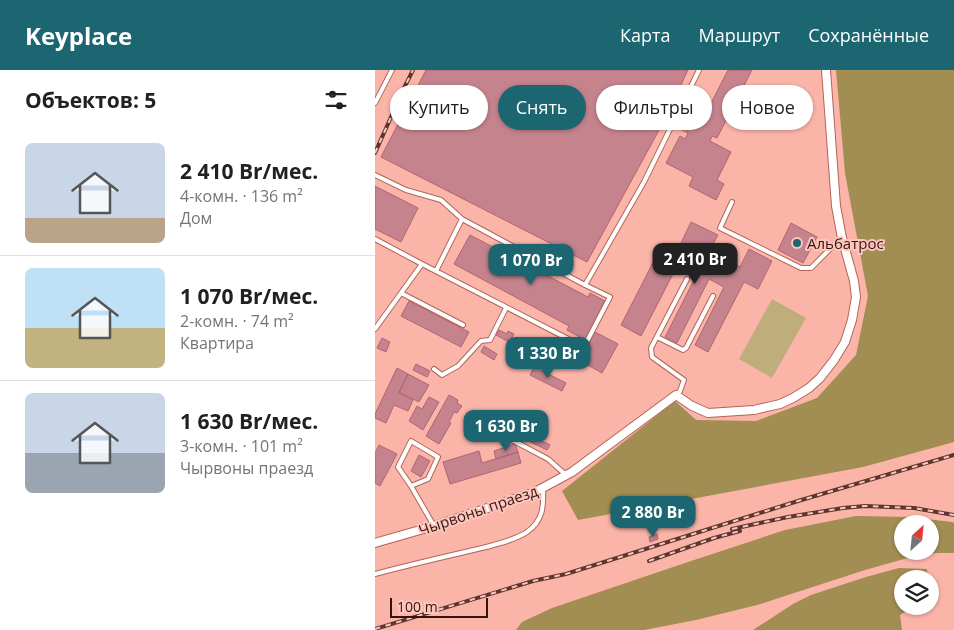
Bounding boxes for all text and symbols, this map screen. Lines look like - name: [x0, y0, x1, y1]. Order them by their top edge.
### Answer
- text: Keyplace: [25, 19, 132, 52]
- text: Карта: [620, 23, 670, 47]
- text: Маршрут: [698, 23, 780, 47]
- text: Сохранённые: [808, 23, 929, 47]
- chip: Купить: [390, 85, 488, 130]
- chip: Снять: [498, 85, 586, 130]
- chip: Фильтры: [596, 85, 712, 130]
- chip: Новое: [722, 85, 813, 130]
- text: Объектов: 5: [25, 86, 156, 114]
- icon: filters: [322, 86, 350, 114]
- text: 2 410 Br/мес.: [180, 157, 318, 185]
- icon: home: [65, 163, 125, 223]
- text: 4-комн. · 136 m²: [180, 185, 303, 207]
- text: Дом: [180, 207, 212, 229]
- place label: Альбатрос: [807, 233, 884, 253]
- marker: Альбатрос: [791, 237, 803, 249]
- pin: 2 410 Br: [643, 242, 747, 285]
- pin: 1 070 Br: [479, 244, 583, 286]
- text: 2 410 Br: [664, 248, 726, 270]
- text: 1 070 Br: [500, 249, 562, 271]
- text: 1 070 Br/мес.: [180, 282, 318, 310]
- icon: home: [65, 288, 125, 348]
- text: 2-комн. · 74 m²: [180, 310, 294, 332]
- text: Квартира: [180, 332, 254, 354]
- pin: 1 330 Br: [496, 336, 600, 379]
- text: 1 330 Br: [517, 342, 579, 364]
- text: 1 630 Br/мес.: [180, 407, 318, 435]
- pin: 1 630 Br: [454, 410, 558, 452]
- icon: home: [65, 413, 125, 473]
- text: 1 630 Br: [475, 415, 537, 437]
- text: 3-комн. · 101 m²: [180, 435, 303, 457]
- text: Чырвоны праезд: [180, 457, 313, 479]
- street label: Чырвоны праезд: [416, 480, 541, 540]
- pin: 2 880 Br: [601, 496, 705, 538]
- text: 2 880 Br: [622, 501, 684, 523]
- north arrow: [894, 515, 939, 560]
- map controls: [894, 515, 939, 615]
- button: layers: [894, 570, 939, 615]
- scale bar: [390, 595, 487, 618]
- text: 100 m: [397, 597, 438, 616]

